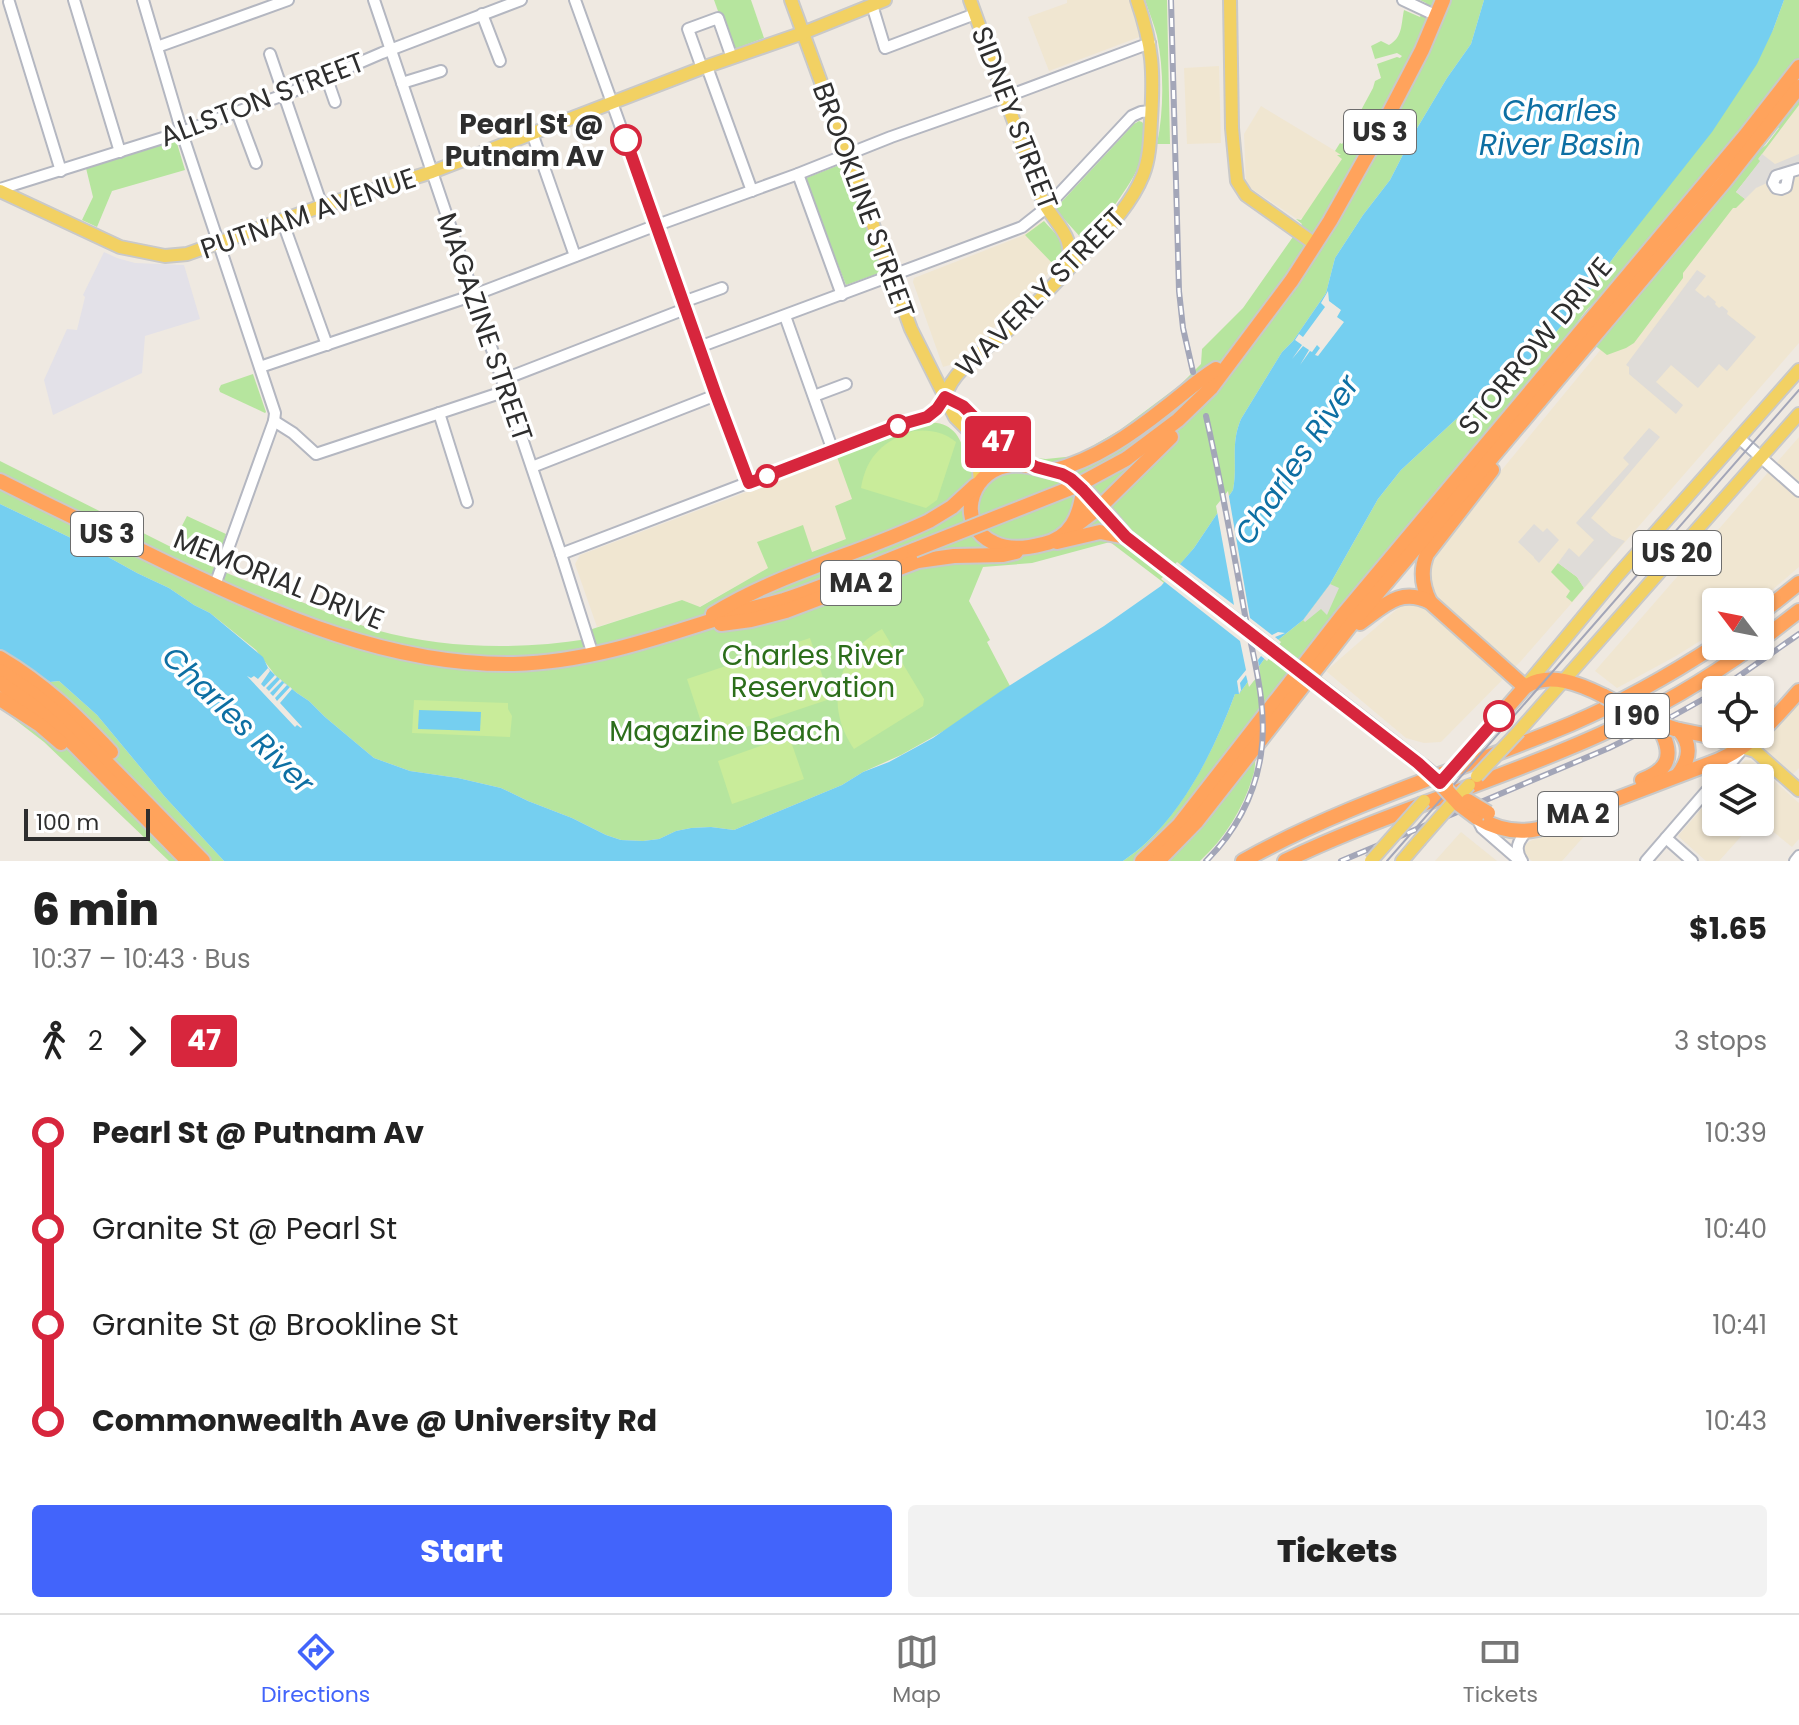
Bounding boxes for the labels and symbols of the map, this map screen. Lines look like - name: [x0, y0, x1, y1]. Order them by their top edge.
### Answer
- street label: SIDNEY STREET: [962, 21, 1067, 215]
- street label: ALLSTON STREET: [154, 43, 370, 156]
- street label: BROOKLINE STREET: [803, 77, 924, 323]
- water label: Charles River Basin: [1479, 89, 1641, 166]
- place label: Pearl St @ Putnam Av: [445, 105, 604, 176]
- road number: US 3: [1344, 110, 1416, 154]
- marker: Pearl St @ Putnam Av: [611, 125, 641, 155]
- street label: PUTNAM AVENUE: [195, 158, 421, 269]
- street label: WAVERLY STREET: [947, 199, 1134, 386]
- street label: MAGAZINE STREET: [427, 207, 542, 447]
- street label: STORROW DRIVE: [1449, 249, 1621, 444]
- water label: Charles River: [1224, 366, 1370, 553]
- unlabelled marker: [887, 415, 909, 437]
- line badge: 47: [962, 416, 1034, 468]
- unlabelled marker: [756, 465, 778, 487]
- road number: US 3: [71, 512, 143, 556]
- street label: MEMORIAL DRIVE: [168, 519, 390, 639]
- road number: US 20: [1633, 531, 1721, 575]
- road number: MA 2: [821, 561, 901, 605]
- north arrow: [1702, 588, 1774, 660]
- water label: Charles River: [153, 636, 325, 804]
- park label: Charles River Reservation: [722, 636, 904, 707]
- road number: I 90: [1605, 694, 1669, 738]
- unlabelled marker: [1484, 701, 1514, 731]
- park label: Magazine Beach: [609, 712, 841, 751]
- road number: MA 2: [1538, 792, 1618, 836]
- scale bar: [24, 805, 150, 841]

